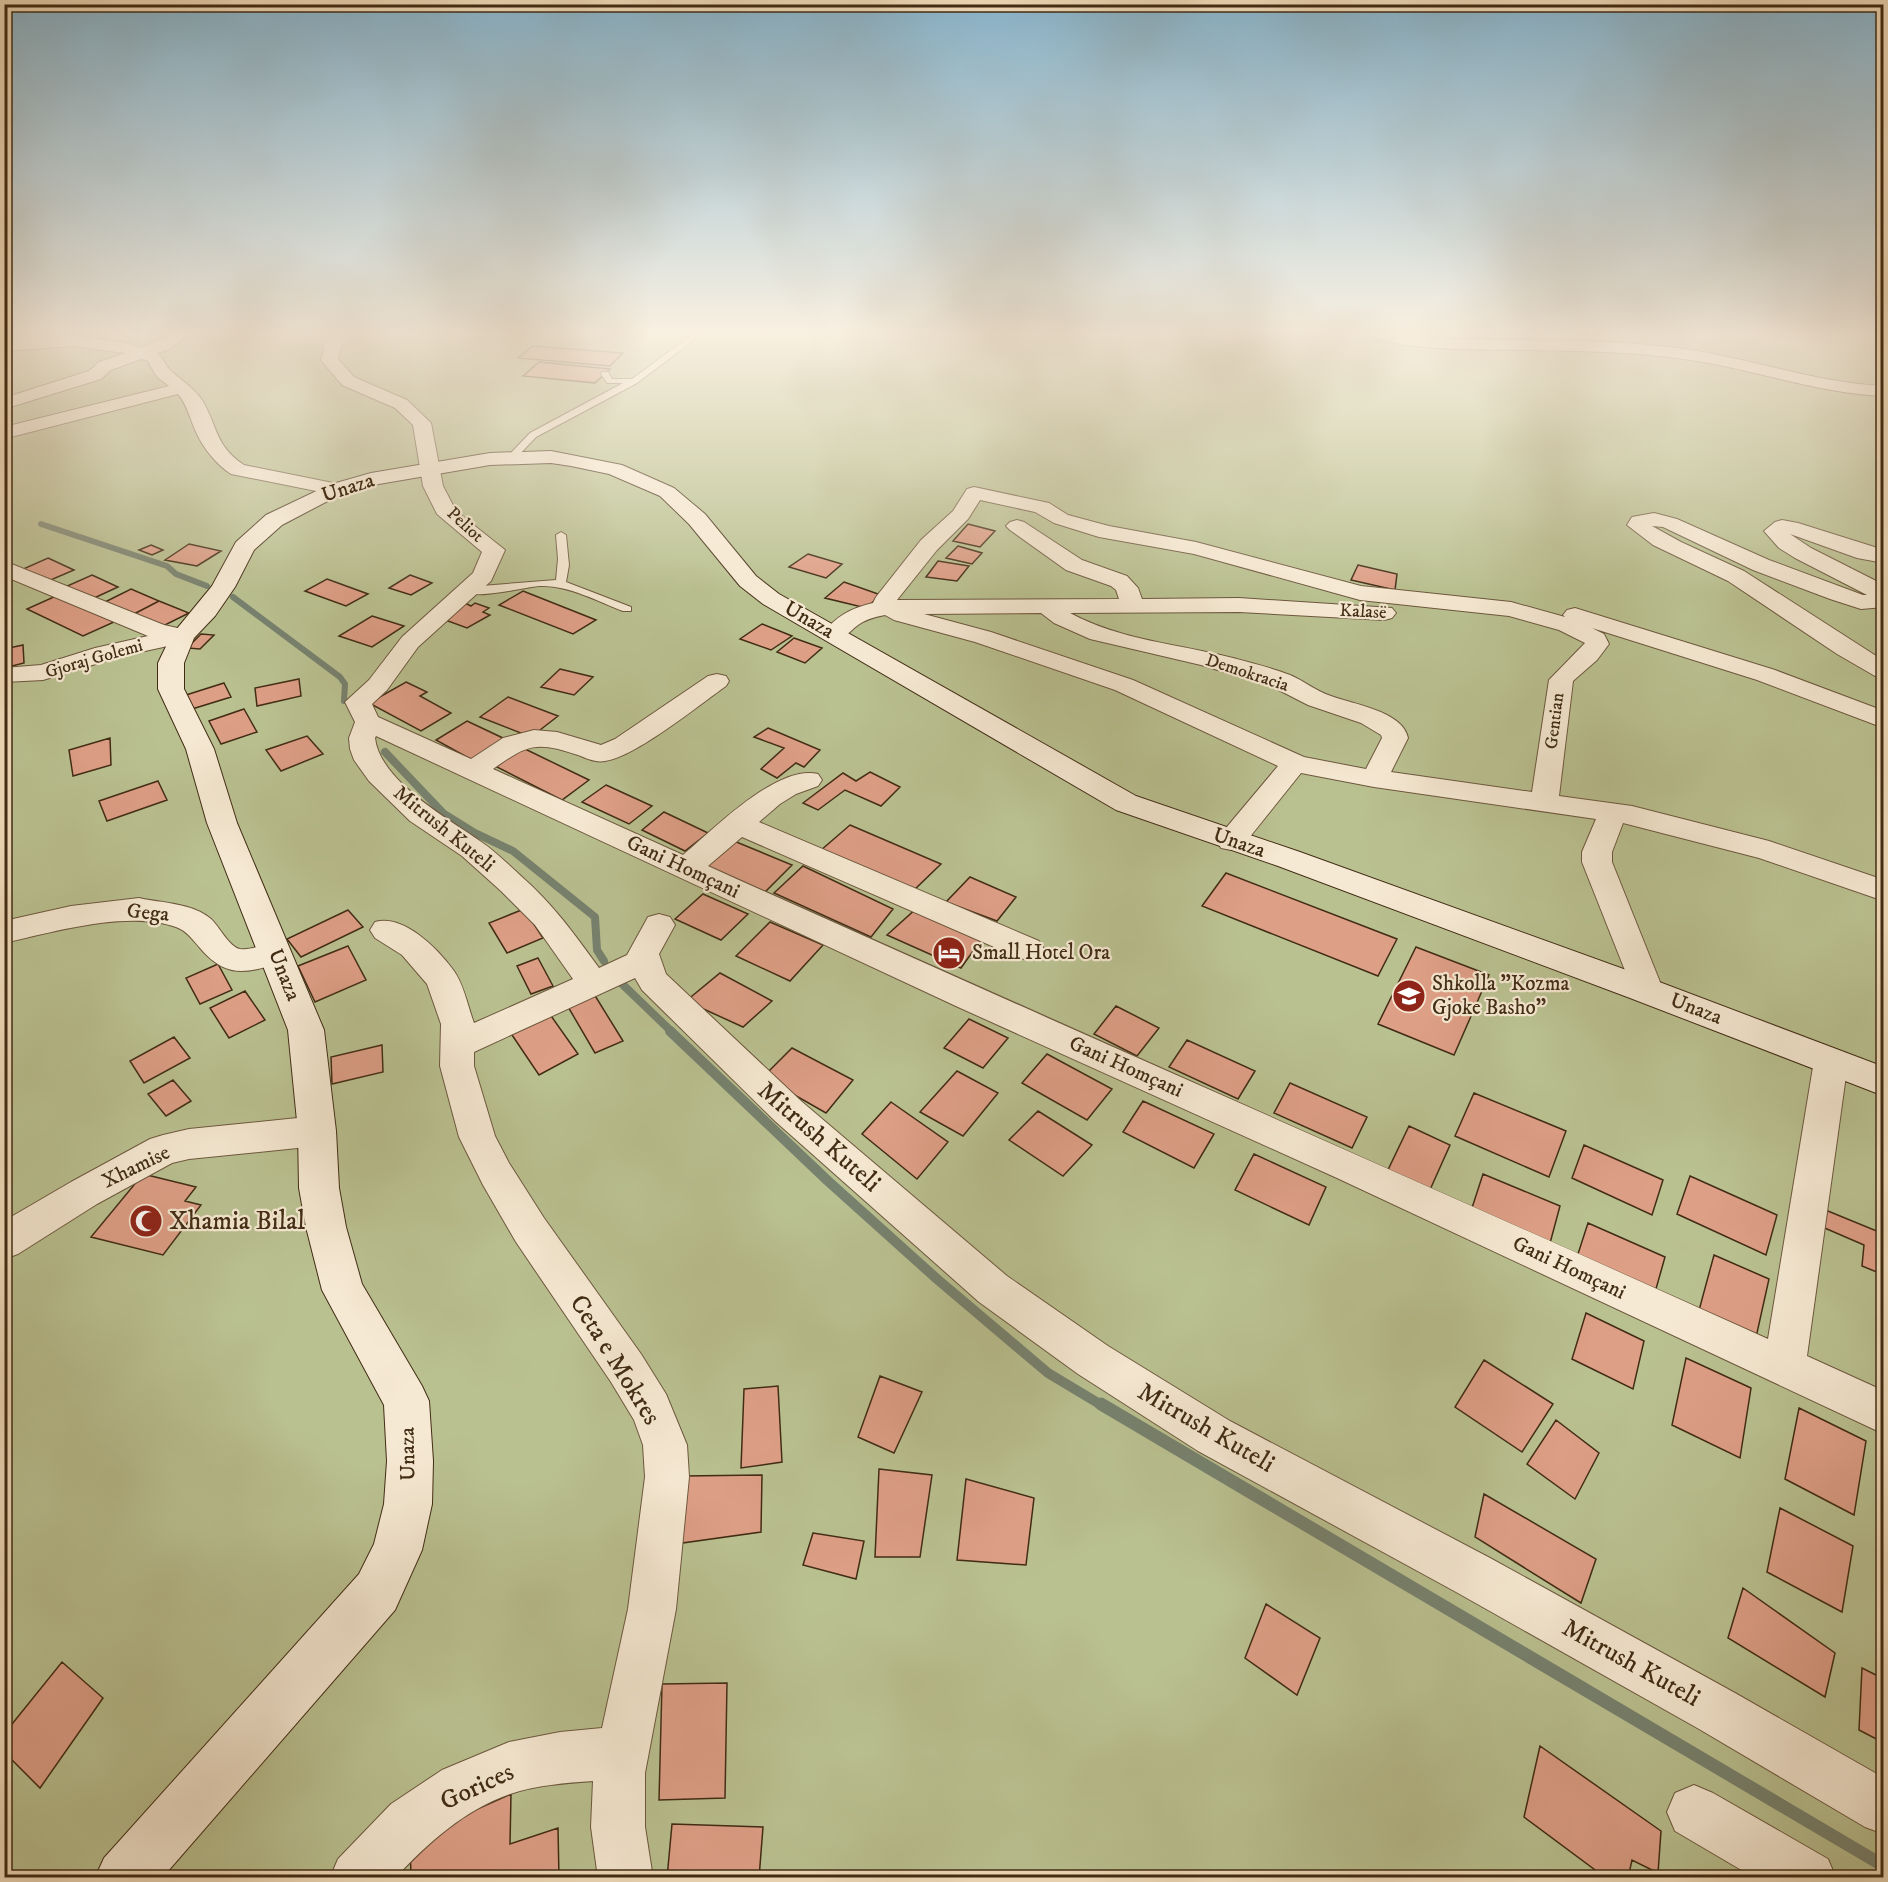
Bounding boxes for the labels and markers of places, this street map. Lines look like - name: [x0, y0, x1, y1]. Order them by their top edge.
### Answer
- hotel icon: Small Hotel Ora: [931, 935, 967, 971]
- place label: Small Hotel Ora: [972, 940, 1110, 966]
- place label: Shkolla "Kozma Gjoke Basho": [1432, 971, 1569, 1021]
- school or university icon: Shkolla "Kozma Gjoke Basho": [1391, 978, 1427, 1014]
- mosque icon: Xhamia Bilal: [128, 1203, 164, 1239]
- place label: Xhamia Bilal: [169, 1205, 305, 1238]

